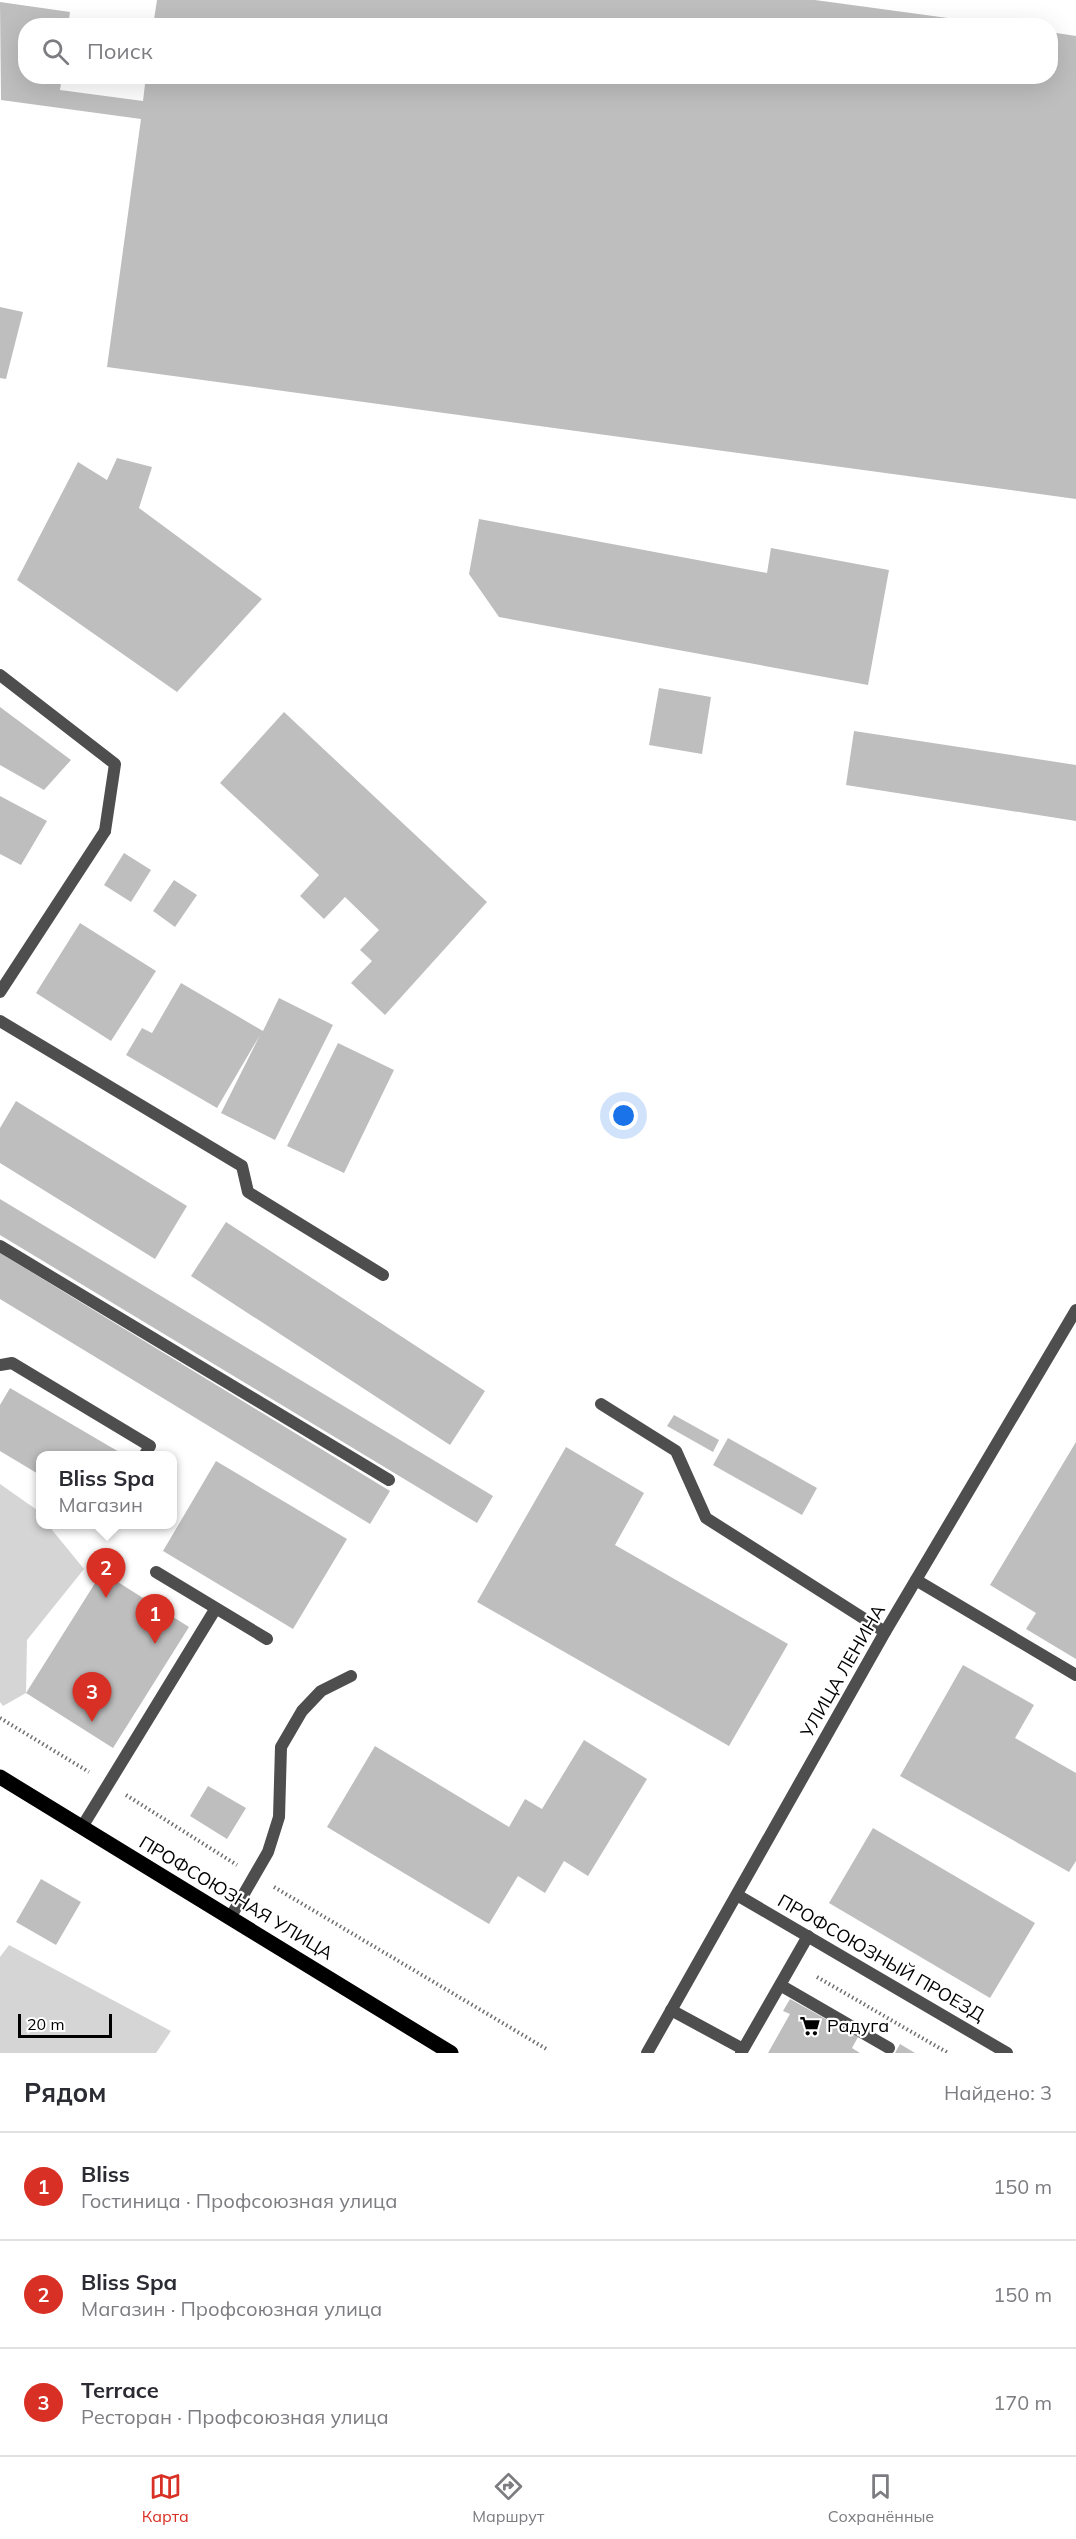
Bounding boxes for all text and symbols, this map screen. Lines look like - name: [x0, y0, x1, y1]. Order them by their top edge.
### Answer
- search box: [18, 18, 1058, 84]
- icon: search: [39, 35, 72, 68]
- text: Поиск: [87, 37, 153, 65]
- your location: [609, 1101, 638, 1130]
- popup: [36, 1451, 177, 1529]
- text: Bliss Spa: [58, 1464, 155, 1492]
- text: Магазин: [58, 1492, 143, 1517]
- pin: 2: [86, 1548, 126, 1598]
- pin: 1: [136, 1594, 174, 1644]
- street label: УЛИЦА ЛЕНИНА: [795, 1600, 890, 1742]
- pin: 3: [72, 1672, 112, 1722]
- street label: ПРОФСОЮЗНАЯ УЛИЦА: [135, 1830, 337, 1965]
- street label: ПРОФСОЮЗНЫЙ ПРОЕЗД: [774, 1889, 989, 2027]
- scale bar: [18, 2011, 112, 2038]
- text: 20 m: [27, 2014, 64, 2034]
- supermarket icon: Радуга: [798, 2014, 822, 2038]
- place label: Радуга: [827, 2014, 889, 2037]
- text: Рядом: [24, 2076, 107, 2109]
- text: Найдено: 3: [944, 2080, 1052, 2105]
- text: Bliss: [81, 2160, 130, 2188]
- text: 1: [38, 2174, 50, 2199]
- text: 150 m: [993, 2174, 1052, 2199]
- text: Гостиница · Профсоюзная улица: [81, 2188, 398, 2213]
- text: Bliss Spa: [81, 2268, 177, 2296]
- text: 2: [38, 2282, 50, 2307]
- text: 150 m: [993, 2282, 1052, 2307]
- text: Магазин · Профсоюзная улица: [81, 2296, 382, 2321]
- text: Terrace: [81, 2376, 159, 2404]
- text: 3: [38, 2390, 50, 2415]
- text: 170 m: [993, 2390, 1052, 2415]
- text: Ресторан · Профсоюзная улица: [81, 2404, 389, 2429]
- tab: Карта: [142, 2470, 189, 2526]
- tab: Маршрут: [472, 2470, 544, 2526]
- tab: Сохранённые: [828, 2470, 934, 2526]

